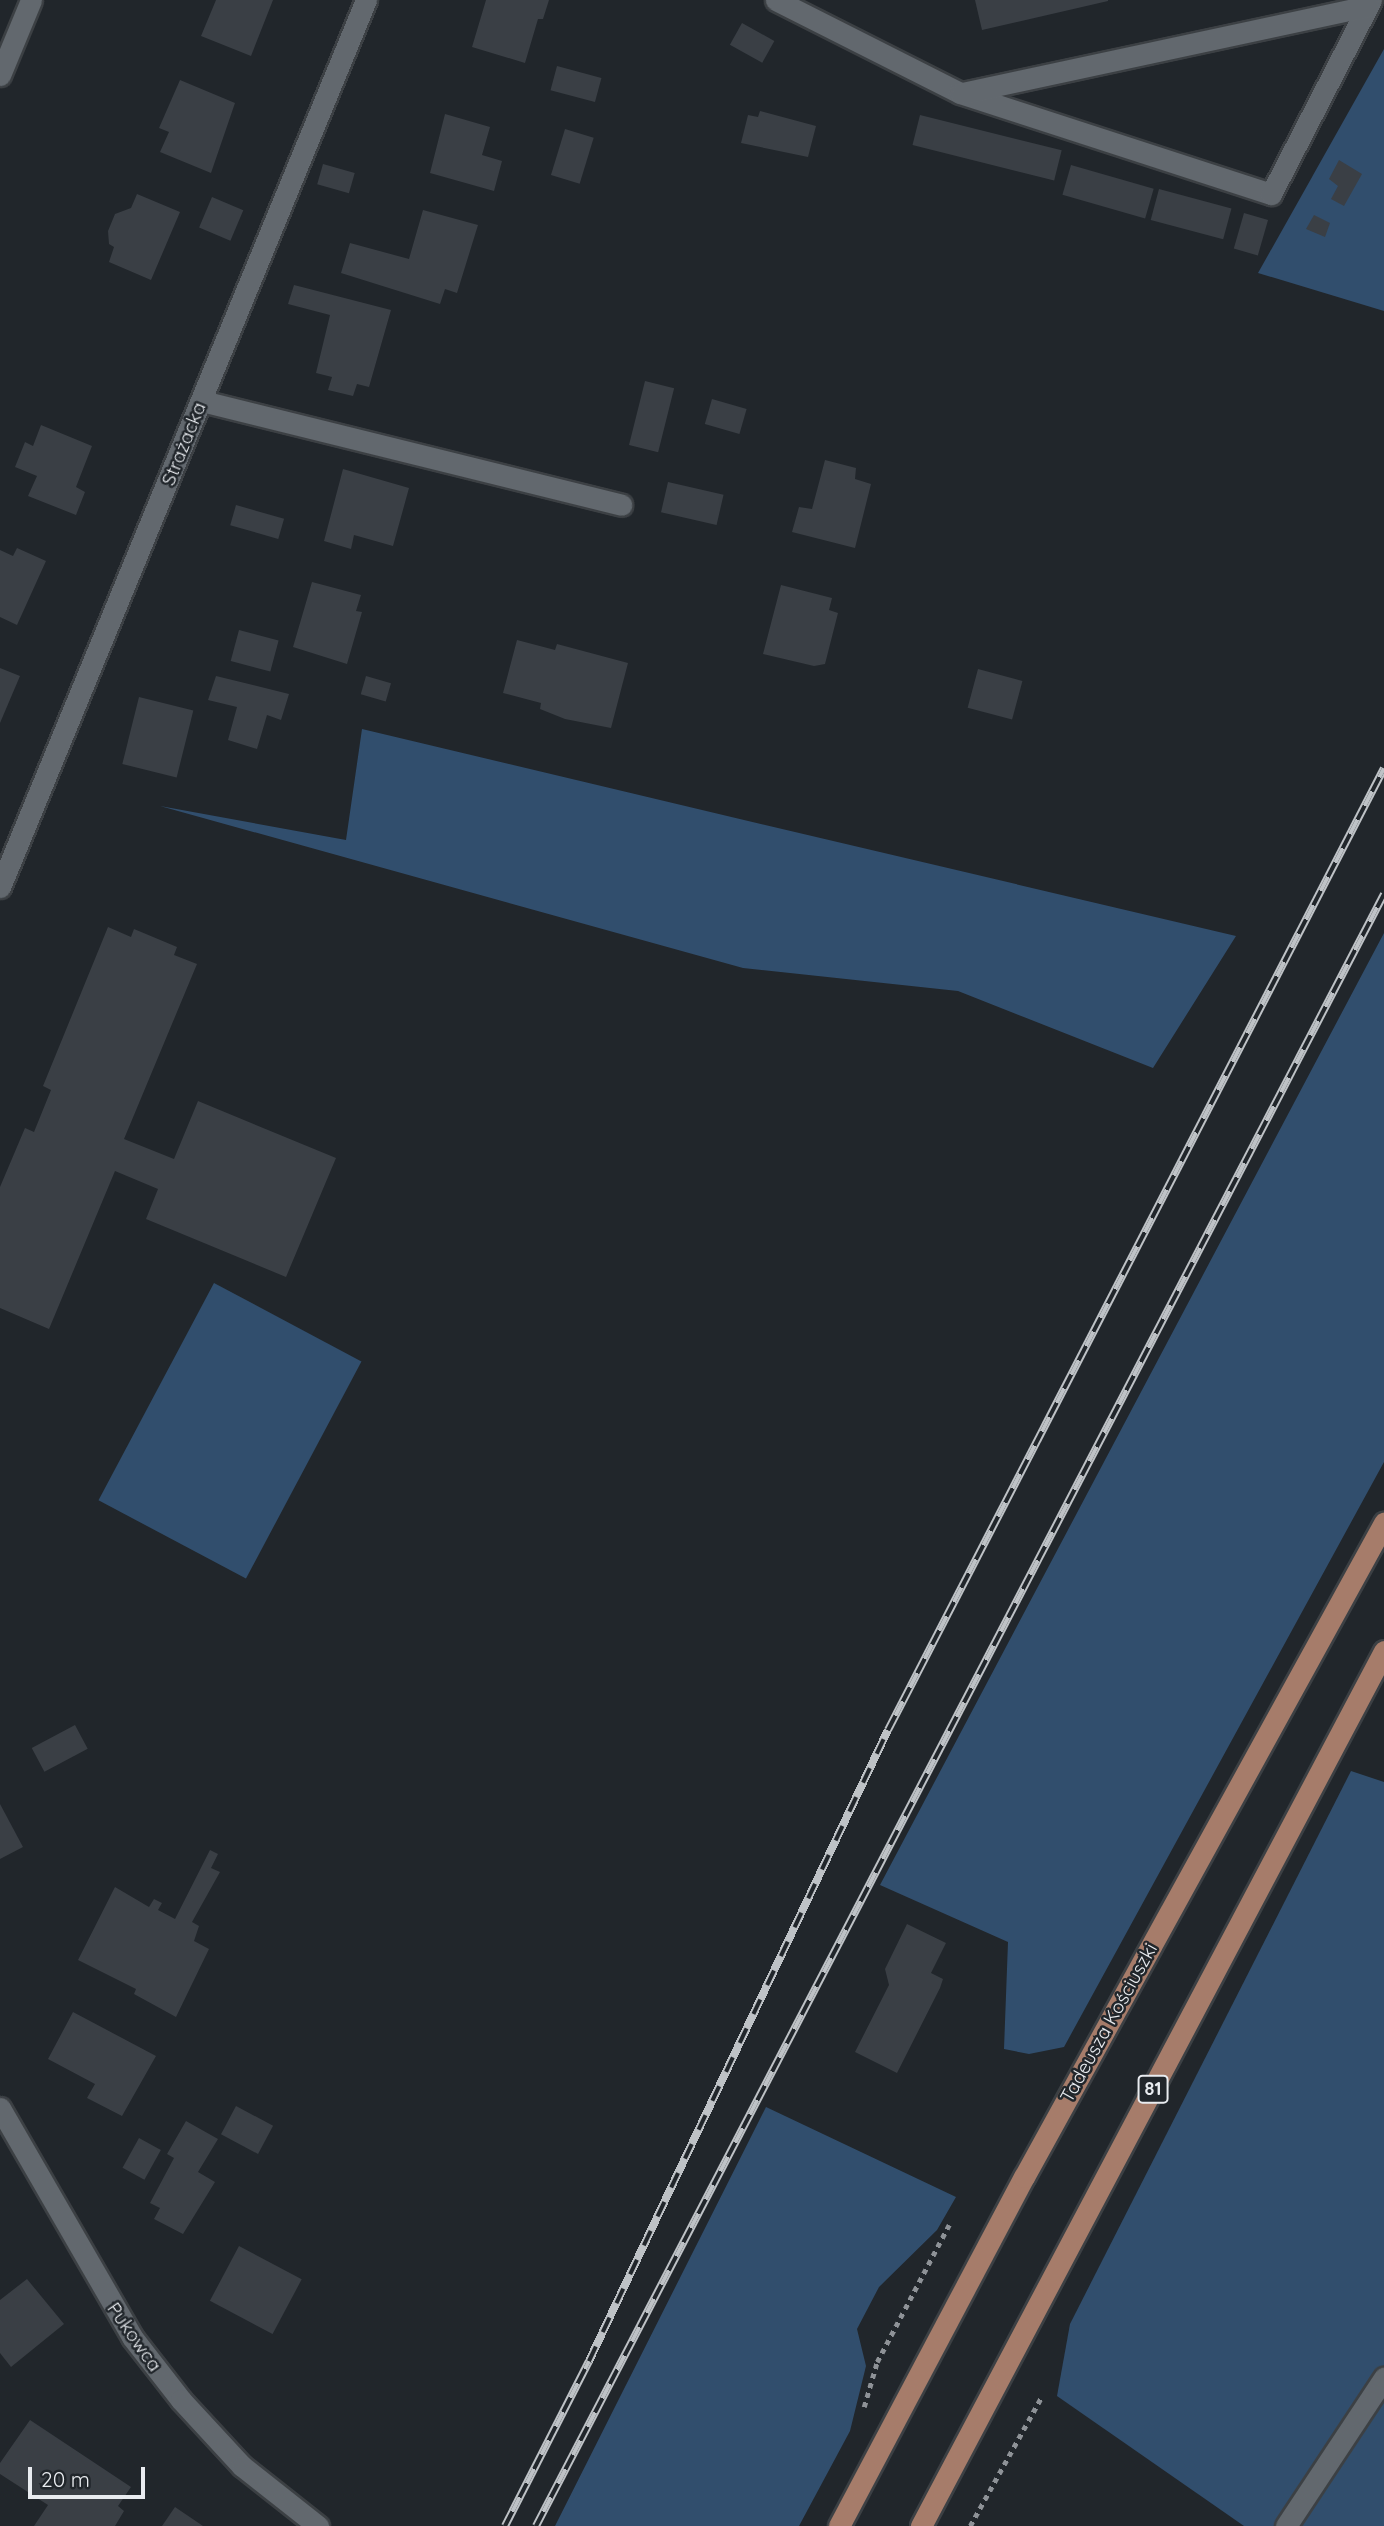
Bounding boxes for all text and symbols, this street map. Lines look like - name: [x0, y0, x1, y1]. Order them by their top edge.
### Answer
- street label: Strażacka: [157, 399, 211, 489]
- street label: Tadeusza Kościuszki: [1056, 1939, 1162, 2107]
- road number: 81: [1137, 2074, 1169, 2104]
- street label: Pukowca: [102, 2298, 166, 2376]
- scale bar: [32, 2452, 149, 2496]
- text: 20 m: [41, 2466, 90, 2492]

